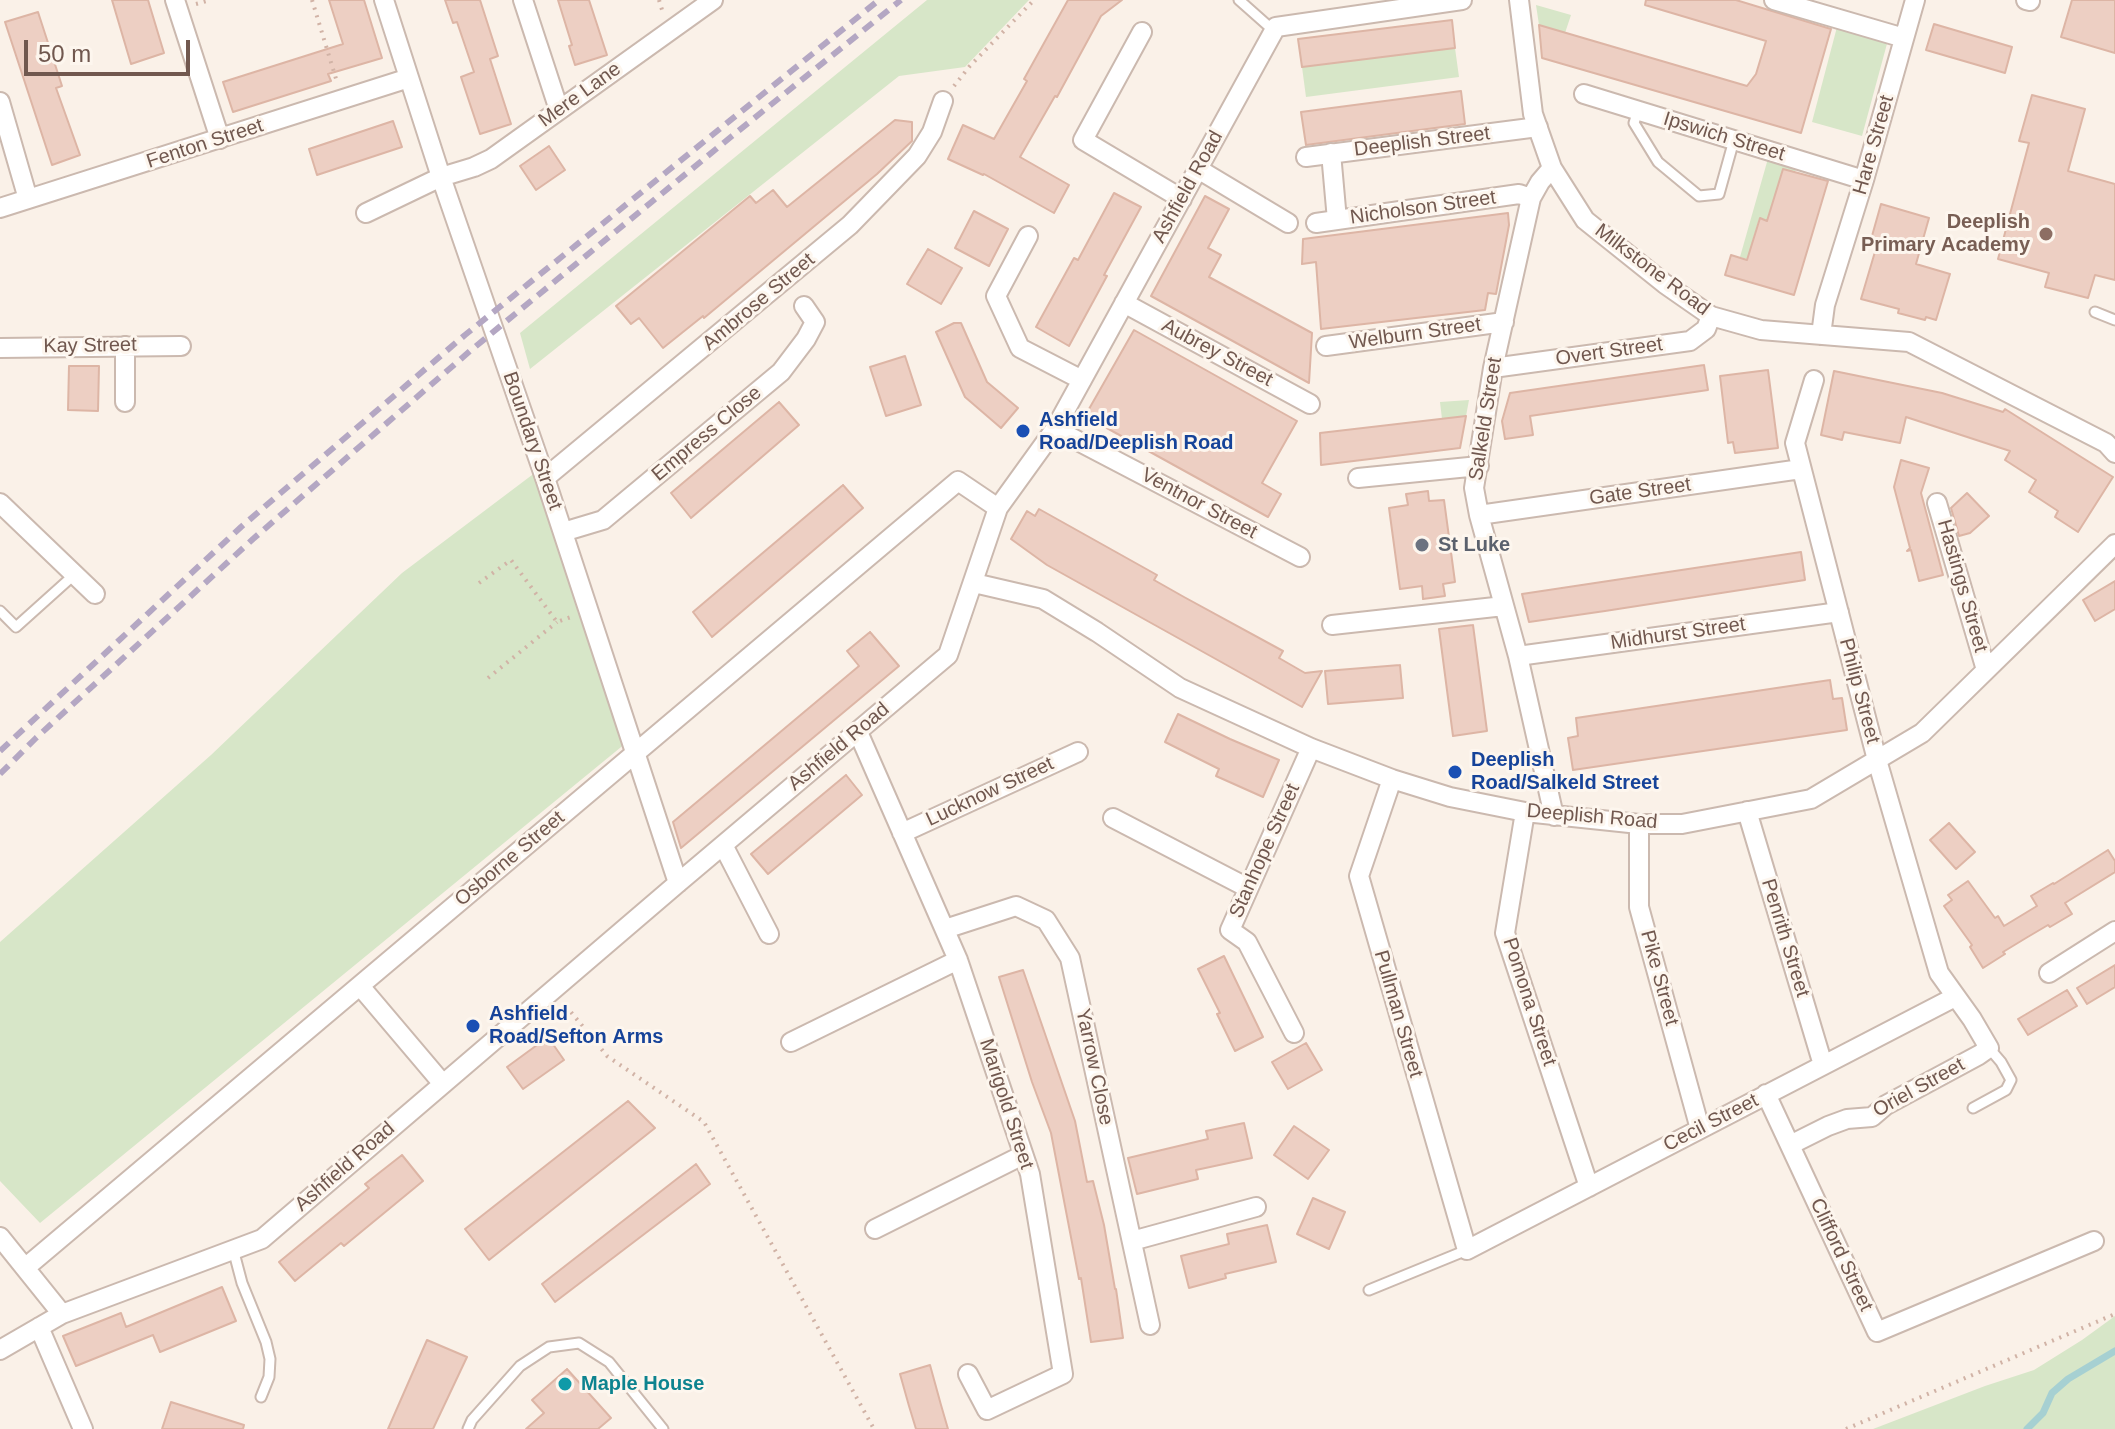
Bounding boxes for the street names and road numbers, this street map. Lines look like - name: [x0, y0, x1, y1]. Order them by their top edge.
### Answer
- street label: Mere Lane: [534, 57, 626, 133]
- street label: Hare Street: [1848, 93, 1900, 197]
- street label: Ipswich Street: [1660, 107, 1788, 167]
- street label: Fenton Street: [144, 114, 266, 174]
- street label: Deeplish Street: [1353, 122, 1491, 162]
- street label: Ashfield Road: [1147, 127, 1229, 247]
- street label: Nicholson Street: [1349, 186, 1497, 230]
- street label: Milkstone Road: [1590, 219, 1714, 321]
- street label: Ambrose Street: [698, 248, 820, 356]
- street label: Welburn Street: [1347, 313, 1483, 355]
- street label: Aubrey Street: [1157, 314, 1277, 392]
- street label: Kay Street: [43, 333, 137, 359]
- street label: Overt Street: [1554, 333, 1664, 371]
- street label: Salkeld Street: [1464, 356, 1508, 482]
- street label: Boundary Street: [497, 369, 567, 513]
- street label: Empress Close: [647, 381, 767, 487]
- street label: Ventnor Street: [1137, 463, 1261, 545]
- street label: Gate Street: [1588, 473, 1692, 511]
- street label: Hastings Street: [1932, 517, 1992, 655]
- street label: Midhurst Street: [1609, 613, 1747, 655]
- street label: Philip Street: [1833, 636, 1885, 746]
- street label: Ashfield Road: [784, 698, 894, 796]
- street label: Lucknow Street: [922, 752, 1058, 832]
- street label: Stanhope Street: [1225, 780, 1305, 922]
- street label: Deeplish Road: [1526, 799, 1658, 835]
- street label: Osborne Street: [450, 806, 570, 912]
- street label: Penrith Street: [1756, 876, 1814, 1000]
- street label: Pike Street: [1635, 928, 1683, 1028]
- street label: Pomona Street: [1497, 935, 1561, 1069]
- street label: Pullman Street: [1368, 948, 1428, 1080]
- street label: Yarrow Close: [1070, 1007, 1118, 1127]
- street label: Marigold Street: [974, 1036, 1038, 1172]
- street label: Oriel Street: [1869, 1053, 1969, 1123]
- street label: Cecil Street: [1660, 1089, 1762, 1157]
- street label: Ashfield Road: [290, 1117, 400, 1217]
- street label: Clifford Street: [1804, 1195, 1878, 1315]

